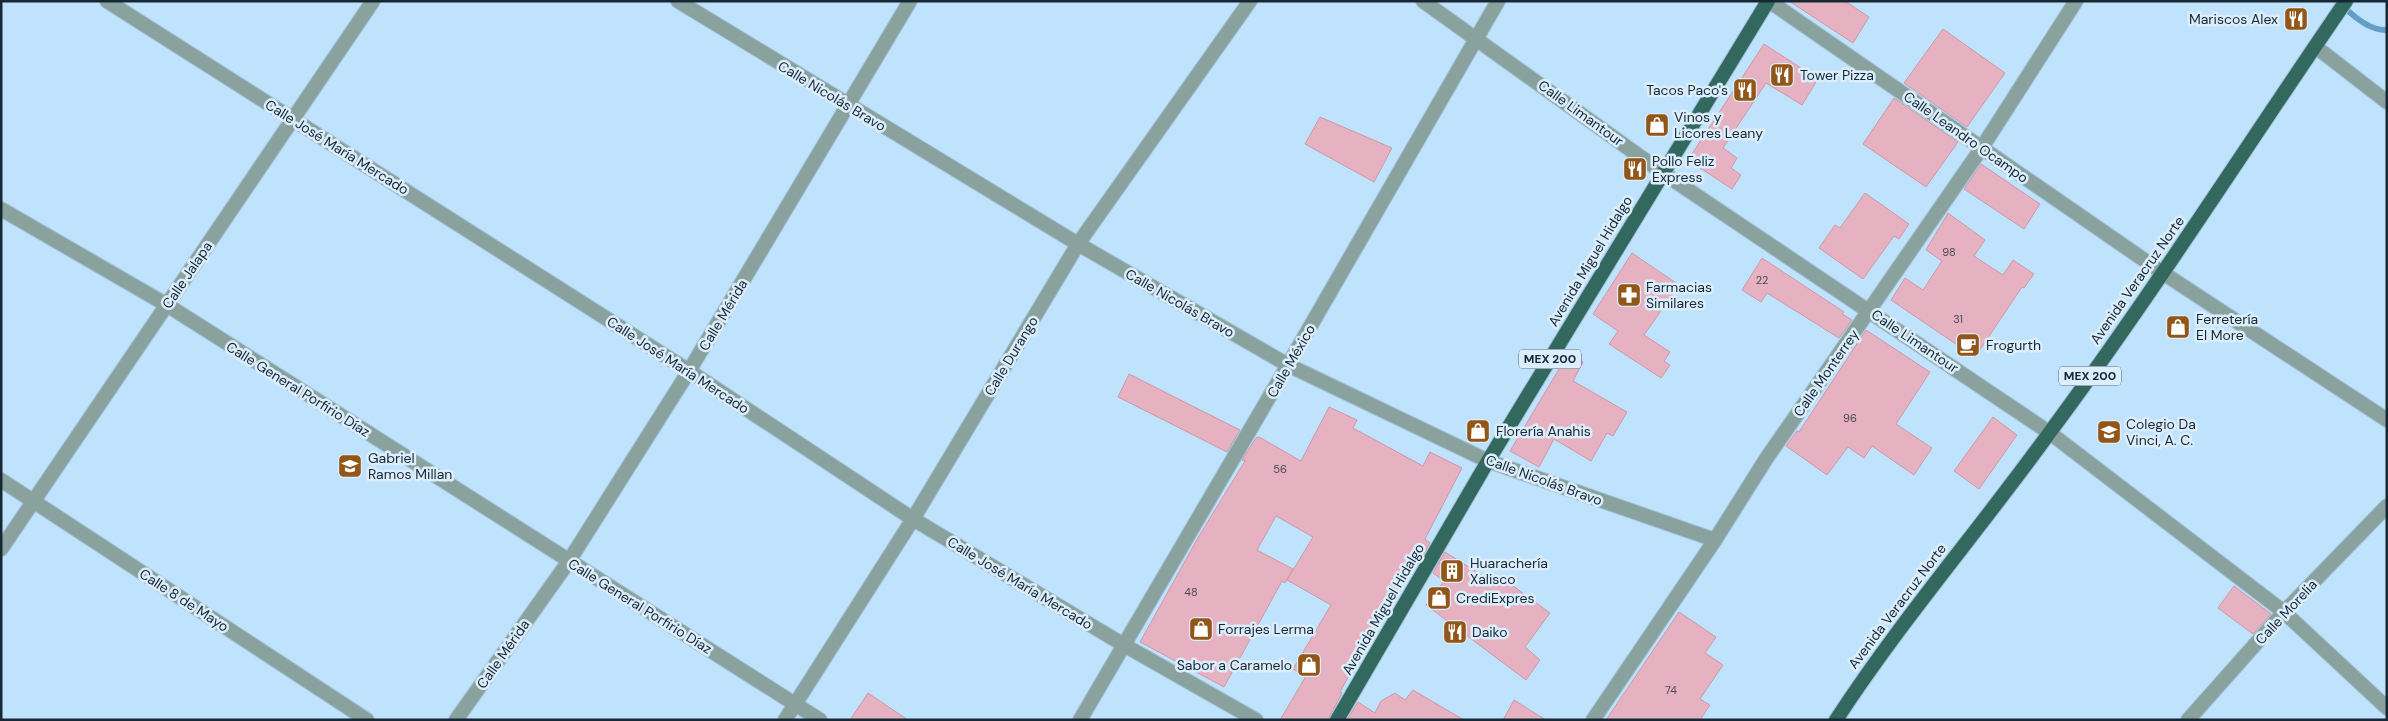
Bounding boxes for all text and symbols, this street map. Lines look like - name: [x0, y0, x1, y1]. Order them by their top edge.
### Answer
- restaurant icon: Mariscos Alex: [2283, 6, 2309, 32]
- place label: Mariscos Alex: [2189, 10, 2278, 28]
- street label: Calle Nicolás Bravo: [775, 57, 889, 135]
- restaurant icon: Tower Pizza: [1769, 62, 1795, 88]
- place label: Tower Pizza: [1800, 66, 1874, 84]
- street label: Calle Limantour: [1535, 76, 1627, 150]
- restaurant icon: Tacos Paco's: [1732, 77, 1758, 103]
- place label: Tacos Paco's: [1646, 81, 1728, 99]
- street label: Calle Leandro Ocampo: [1900, 87, 2032, 187]
- street label: Calle José María Mercado: [262, 95, 412, 199]
- place label: Vinos y Licores Leany: [1674, 108, 1763, 142]
- shop icon: Vinos y Licores Leany: [1644, 112, 1670, 138]
- place label: Pollo Feliz Express: [1652, 152, 1714, 186]
- restaurant icon: Pollo Feliz Express: [1622, 156, 1648, 182]
- street label: Avenida Miguel Hidalgo: [1544, 192, 1636, 330]
- street label: Avenida Veracruz Norte: [2086, 213, 2188, 347]
- street label: Calle Jalapa: [158, 238, 216, 312]
- house number: 98: [1942, 245, 1956, 259]
- street label: Calle Nicolás Bravo: [1122, 265, 1238, 341]
- house number: 22: [1756, 273, 1768, 287]
- street label: Calle Mérida: [695, 276, 751, 354]
- place label: Farmacias Similares: [1646, 278, 1712, 312]
- pharmacy icon: Farmacias Similares: [1616, 282, 1642, 308]
- street label: Calle Limantour: [1868, 305, 1962, 377]
- place label: Ferretería El More: [2196, 310, 2258, 344]
- street label: Calle José María Mercado: [603, 312, 753, 418]
- house number: 31: [1953, 312, 1963, 326]
- street label: Calle Durango: [980, 313, 1042, 399]
- shop icon: Ferretería El More: [2165, 314, 2191, 340]
- street label: Calle México: [1263, 321, 1319, 401]
- street label: Calle Monterrey: [1789, 326, 1863, 420]
- cafe icon: Frogurth: [1955, 332, 1981, 358]
- place label: Frogurth: [1986, 336, 2041, 354]
- street label: Calle General Porfirio Díaz: [223, 337, 373, 441]
- road number: MEX 200: [1519, 349, 1581, 368]
- road number: MEX 200: [2059, 366, 2121, 386]
- house number: 96: [1843, 411, 1857, 425]
- place label: Colegio Da Vinci, A. C.: [2126, 415, 2196, 449]
- shop icon: Florería Anahis: [1465, 418, 1491, 444]
- school or university icon: Colegio Da Vinci, A. C.: [2096, 419, 2122, 445]
- place label: Florería Anahis: [1496, 422, 1591, 440]
- place label: Gabriel Ramos Millan: [368, 449, 452, 483]
- street label: Calle Nicolás Bravo: [1483, 451, 1605, 509]
- school or university icon: Gabriel Ramos Millan: [337, 453, 363, 479]
- house number: 56: [1273, 462, 1287, 476]
- street label: Calle José María Mercado: [944, 533, 1096, 633]
- street label: Avenida Miguel Hidalgo: [1338, 540, 1428, 678]
- street label: Avenida Veracruz Norte: [1844, 540, 1950, 672]
- street label: Calle General Porfirio Díaz: [565, 554, 715, 658]
- place label: Huarachería Xalisco: [1470, 554, 1548, 588]
- building icon: Huarachería Xalisco: [1439, 558, 1465, 584]
- street label: Calle 8 de Mayo: [136, 564, 232, 636]
- street label: Calle Morelia: [2251, 576, 2321, 648]
- house number: 48: [1184, 585, 1198, 599]
- shop icon: CrediExpres: [1426, 585, 1452, 611]
- place label: CrediExpres: [1456, 589, 1535, 607]
- street label: Calle Mérida: [473, 616, 533, 692]
- shop icon: Forrajes Lerma: [1188, 616, 1214, 642]
- restaurant icon: Daiko: [1442, 619, 1468, 645]
- place label: Forrajes Lerma: [1218, 620, 1314, 638]
- place label: Daiko: [1472, 623, 1507, 641]
- shop icon: Sabor a Caramelo: [1296, 652, 1322, 678]
- place label: Sabor a Caramelo: [1177, 656, 1292, 674]
- house number: 74: [1665, 683, 1677, 697]

